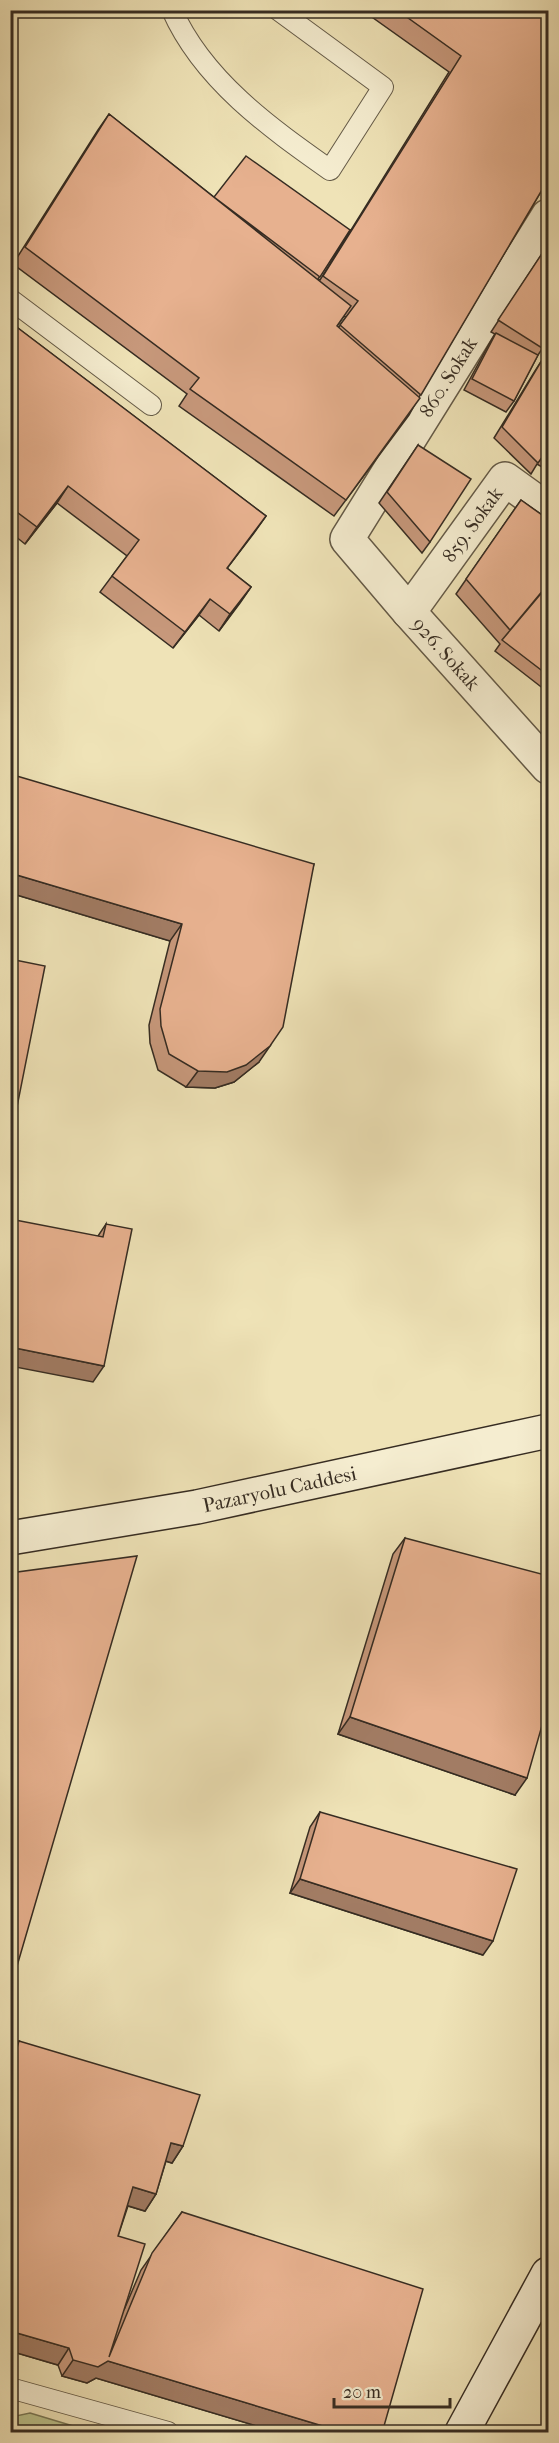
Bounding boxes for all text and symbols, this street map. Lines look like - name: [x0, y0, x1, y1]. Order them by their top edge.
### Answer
- street label: 860. Sokak: [415, 332, 482, 422]
- street label: 859. Sokak: [438, 482, 508, 567]
- street label: 926. Sokak: [407, 613, 485, 696]
- street label: Pazaryolu Caddesi: [201, 1462, 359, 1517]
- scale bar: [334, 2371, 450, 2409]
- text: 20 m: [343, 2382, 381, 2403]

